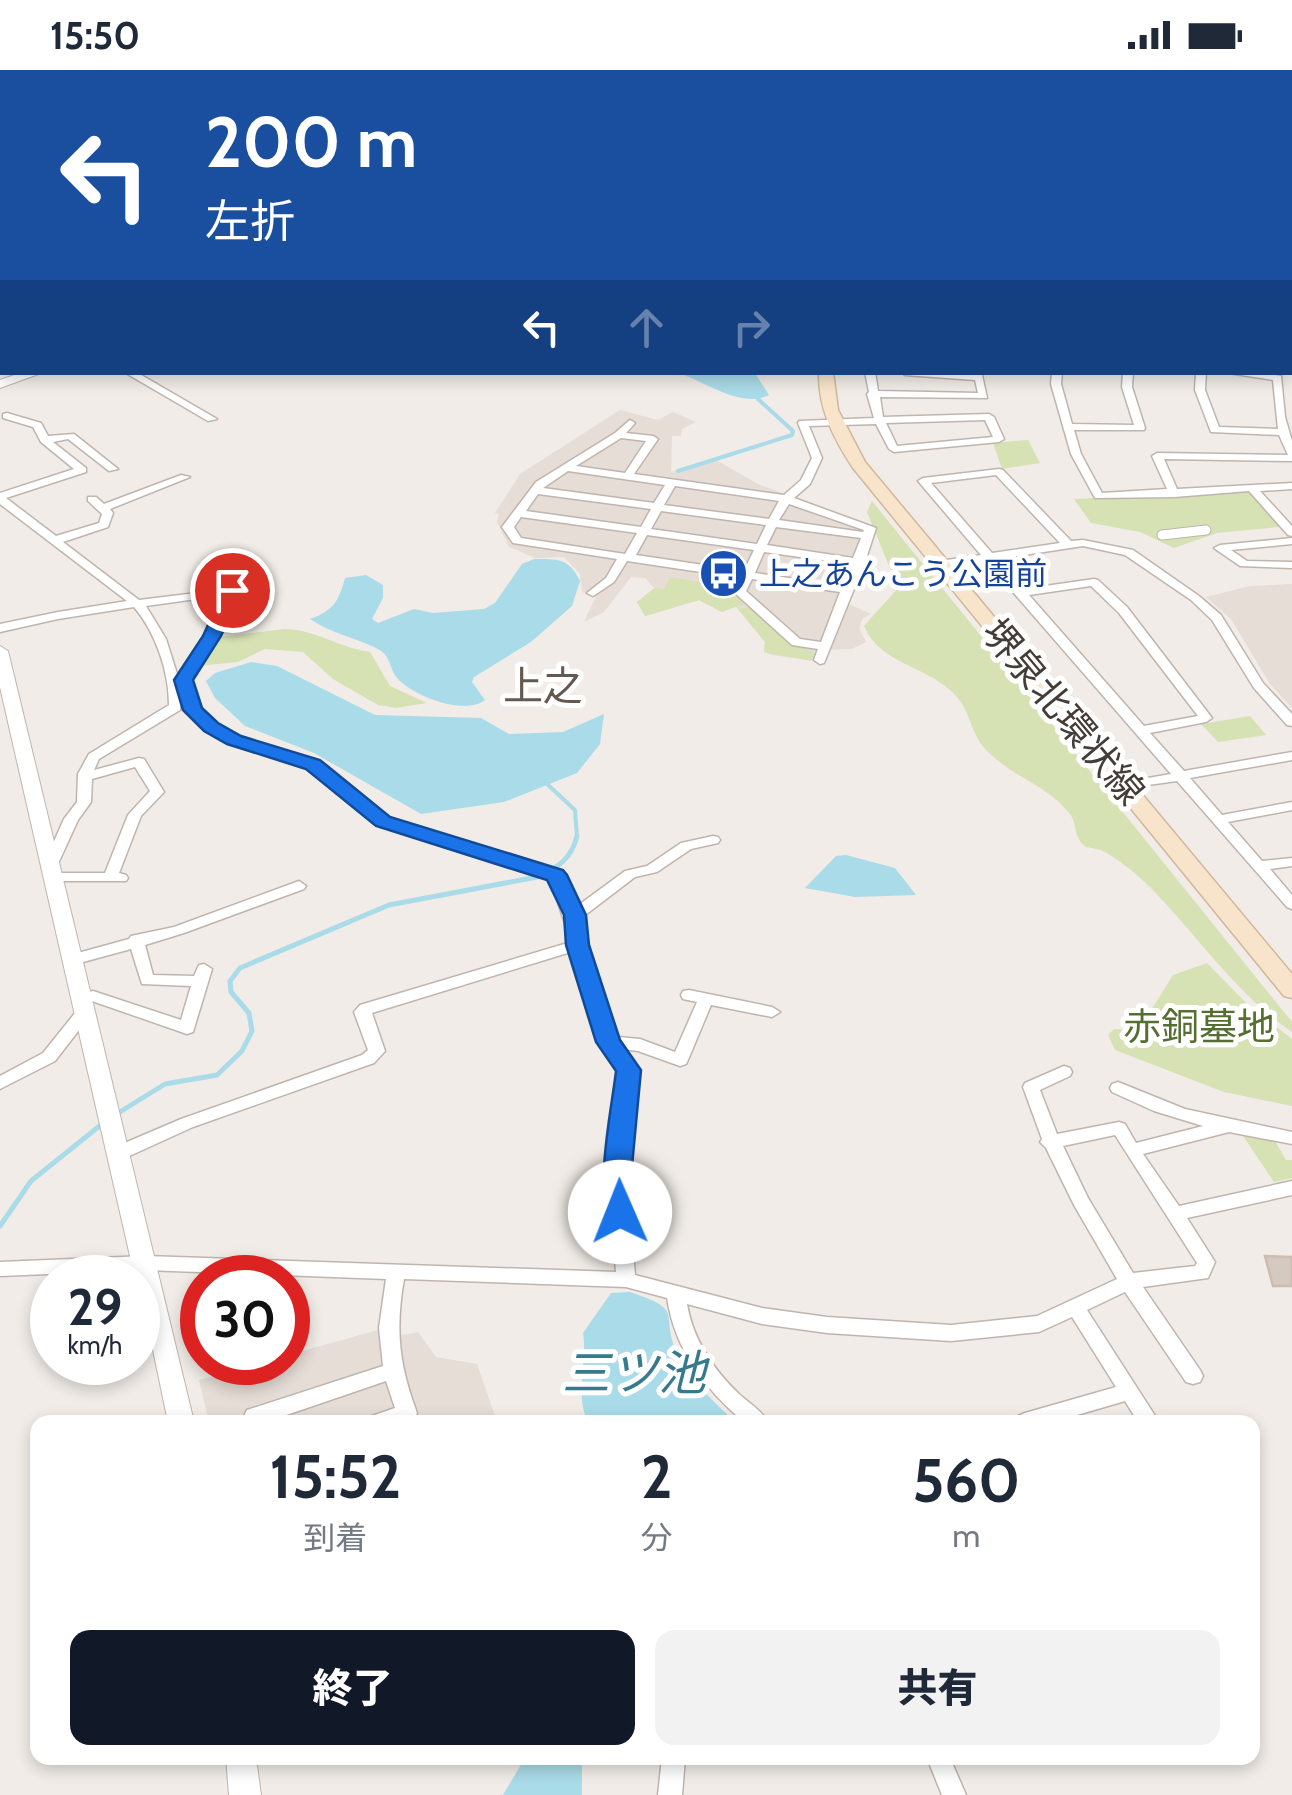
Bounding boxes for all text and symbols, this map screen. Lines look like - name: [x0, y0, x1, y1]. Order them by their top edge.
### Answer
- text: 15:50: [50, 12, 140, 59]
- text: 200 m: [205, 99, 417, 185]
- icon: left: [40, 110, 170, 240]
- text: 左折: [205, 194, 295, 248]
- icon: left: [514, 300, 569, 355]
- icon: ahead: [619, 300, 674, 355]
- icon: right: [724, 300, 779, 355]
- pin: [190, 548, 275, 633]
- bus stop icon: 上之あんこう公園前: [698, 548, 750, 600]
- place label: 上之あんこう公園前: [759, 554, 1047, 593]
- icon: arrive: [205, 563, 260, 618]
- street label: 堺泉北環状線: [972, 609, 1155, 814]
- district label: 上之: [503, 661, 583, 710]
- park label: 赤銅墓地: [1123, 1003, 1275, 1050]
- position arrow: [568, 1160, 672, 1264]
- speed limit sign: 30: [180, 1255, 310, 1385]
- text: 29: [68, 1277, 122, 1338]
- text: km/h: [68, 1330, 122, 1360]
- water label: 三ツ池: [562, 1344, 710, 1402]
- text: 15:52: [270, 1440, 401, 1513]
- text: 2: [641, 1440, 673, 1513]
- text: 560: [912, 1444, 1020, 1517]
- text: m: [952, 1516, 980, 1555]
- text: 到着: [303, 1518, 367, 1557]
- text: 分: [641, 1518, 673, 1557]
- button: 終了: [70, 1630, 635, 1745]
- button: 共有: [655, 1630, 1220, 1745]

